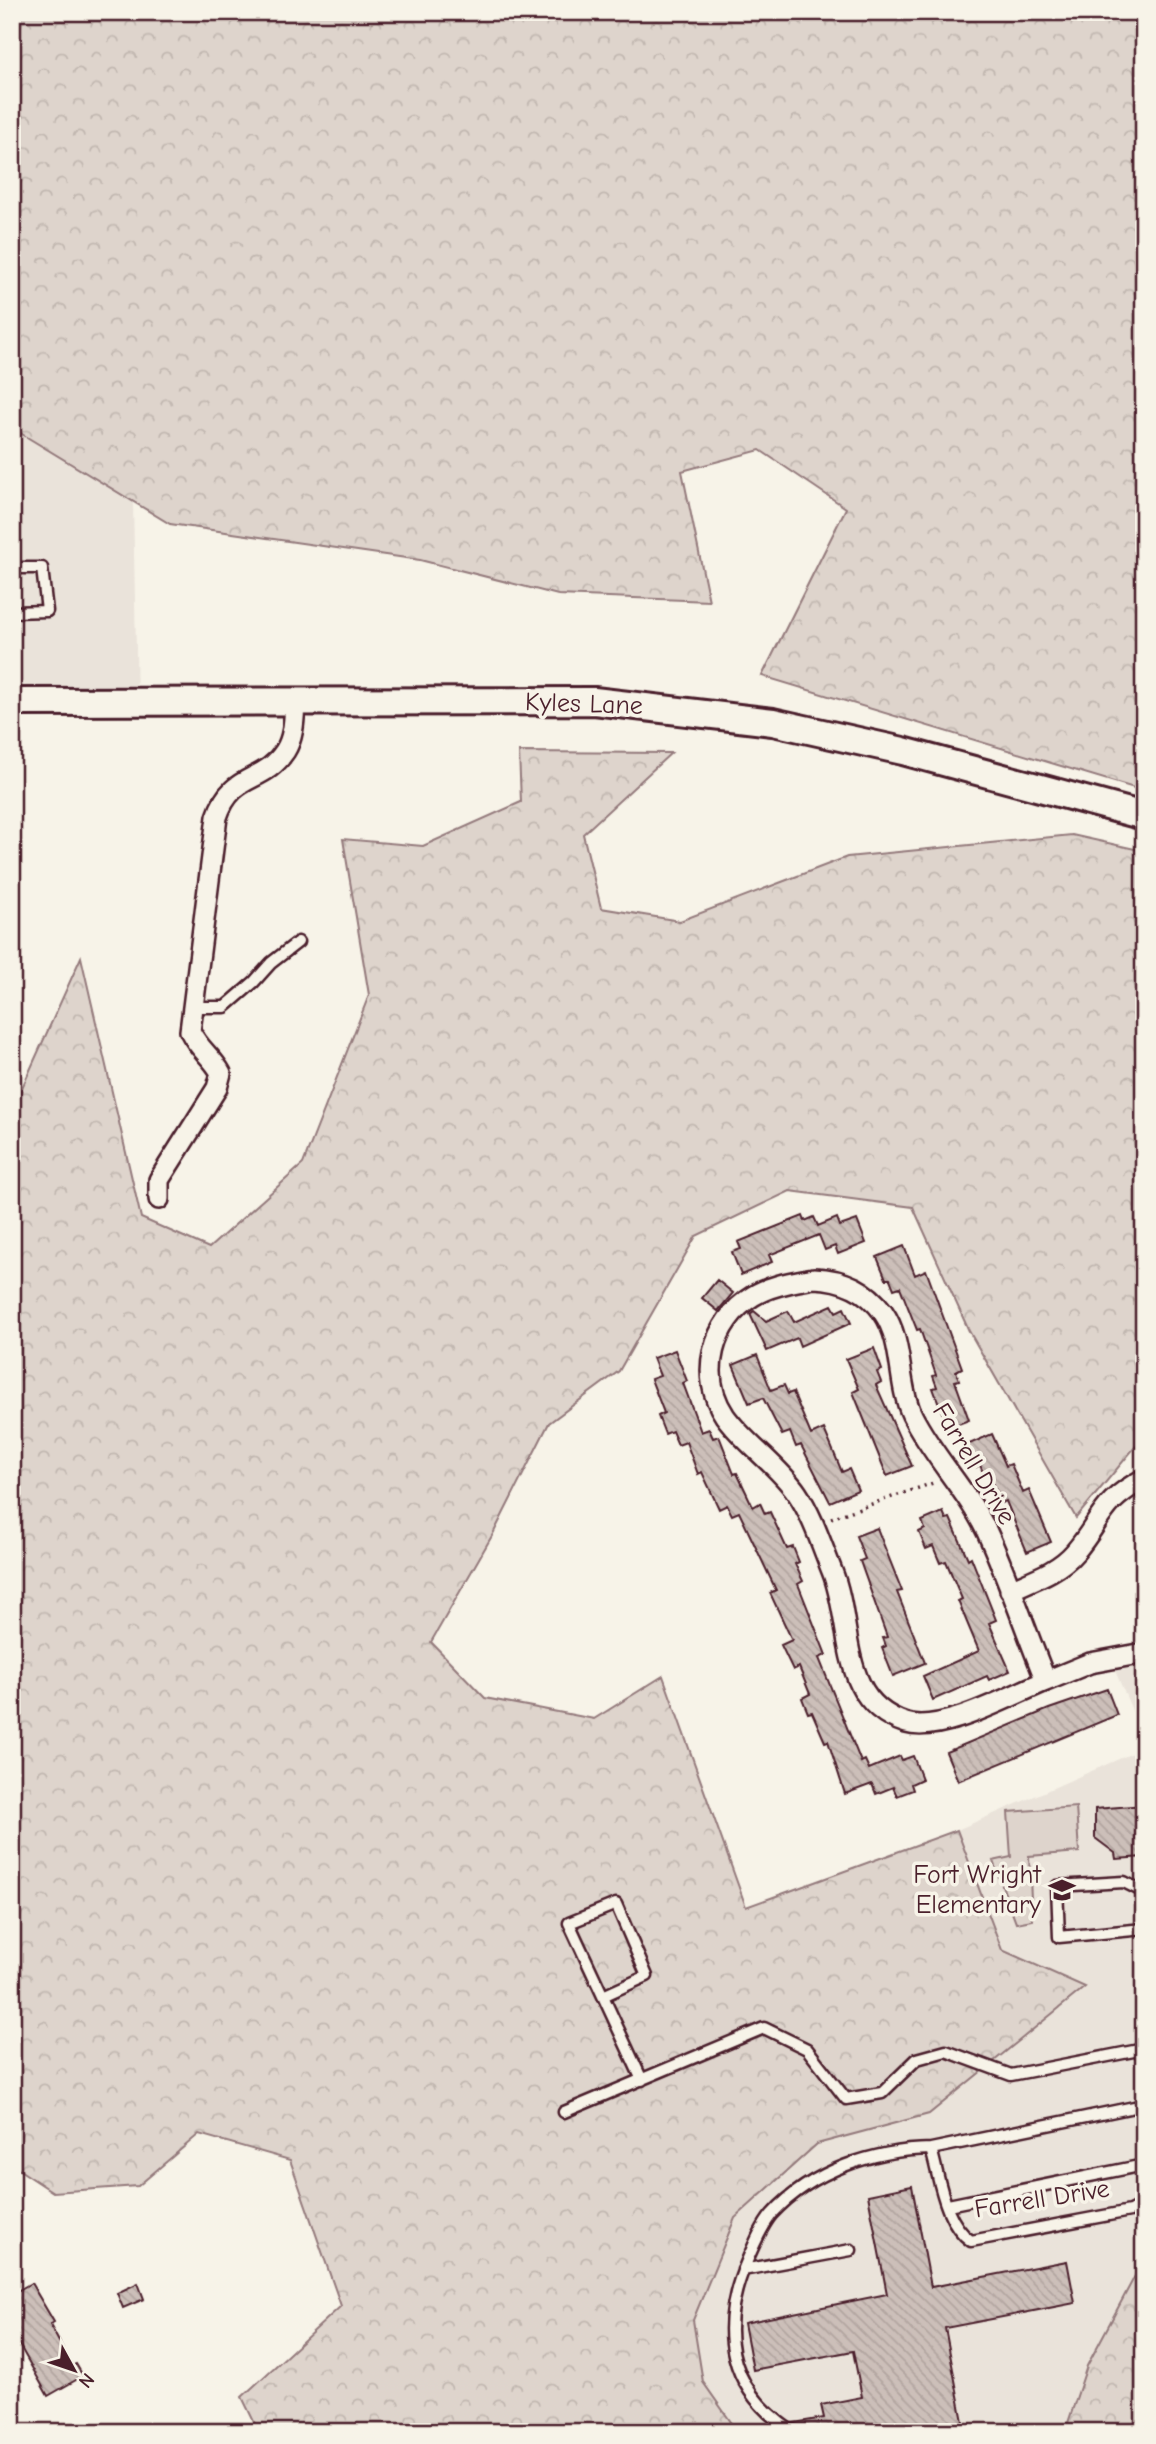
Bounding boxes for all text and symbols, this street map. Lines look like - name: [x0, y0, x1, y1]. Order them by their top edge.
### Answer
- street label: Kyles Lane: [525, 687, 643, 721]
- street label: Farrell Drive: [926, 1398, 1022, 1530]
- place label: Fort Wright Elementary: [913, 1860, 1043, 1920]
- school or university icon: Fort Wright Elementary: [1047, 1875, 1077, 1905]
- street label: Farrell Drive: [972, 2174, 1112, 2224]
- north arrow: [38, 2336, 108, 2406]
- text: N: [74, 2368, 99, 2392]

